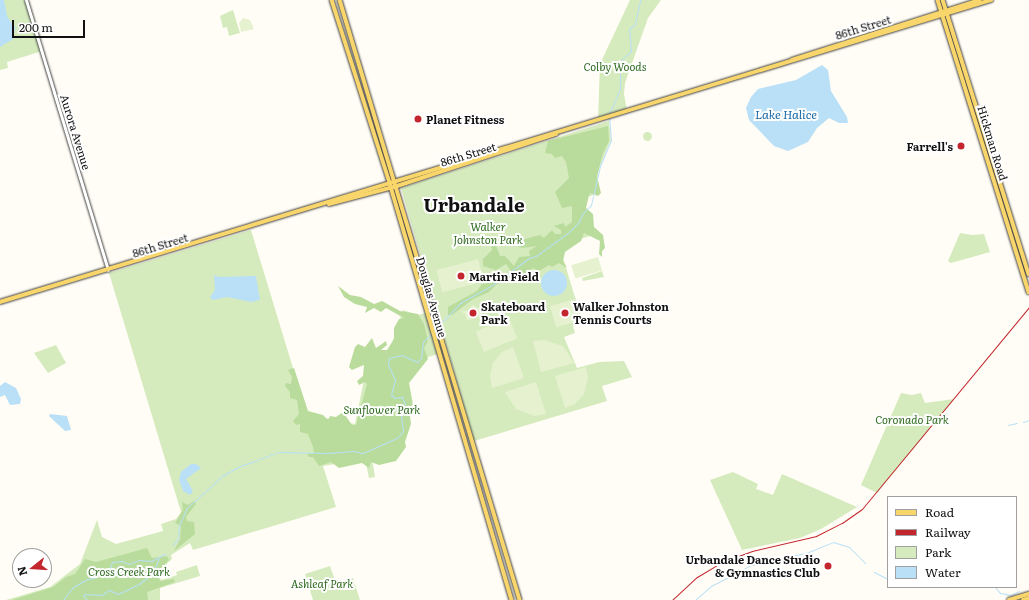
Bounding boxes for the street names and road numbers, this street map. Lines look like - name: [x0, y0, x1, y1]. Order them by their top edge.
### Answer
- street label: 86th Street: [834, 12, 892, 42]
- street label: Aurora Avenue: [58, 93, 94, 171]
- street label: Hickman Road: [975, 104, 1011, 182]
- street label: 86th Street: [439, 139, 497, 169]
- street label: 86th Street: [131, 230, 189, 260]
- street label: Douglas Avenue: [414, 255, 450, 339]

